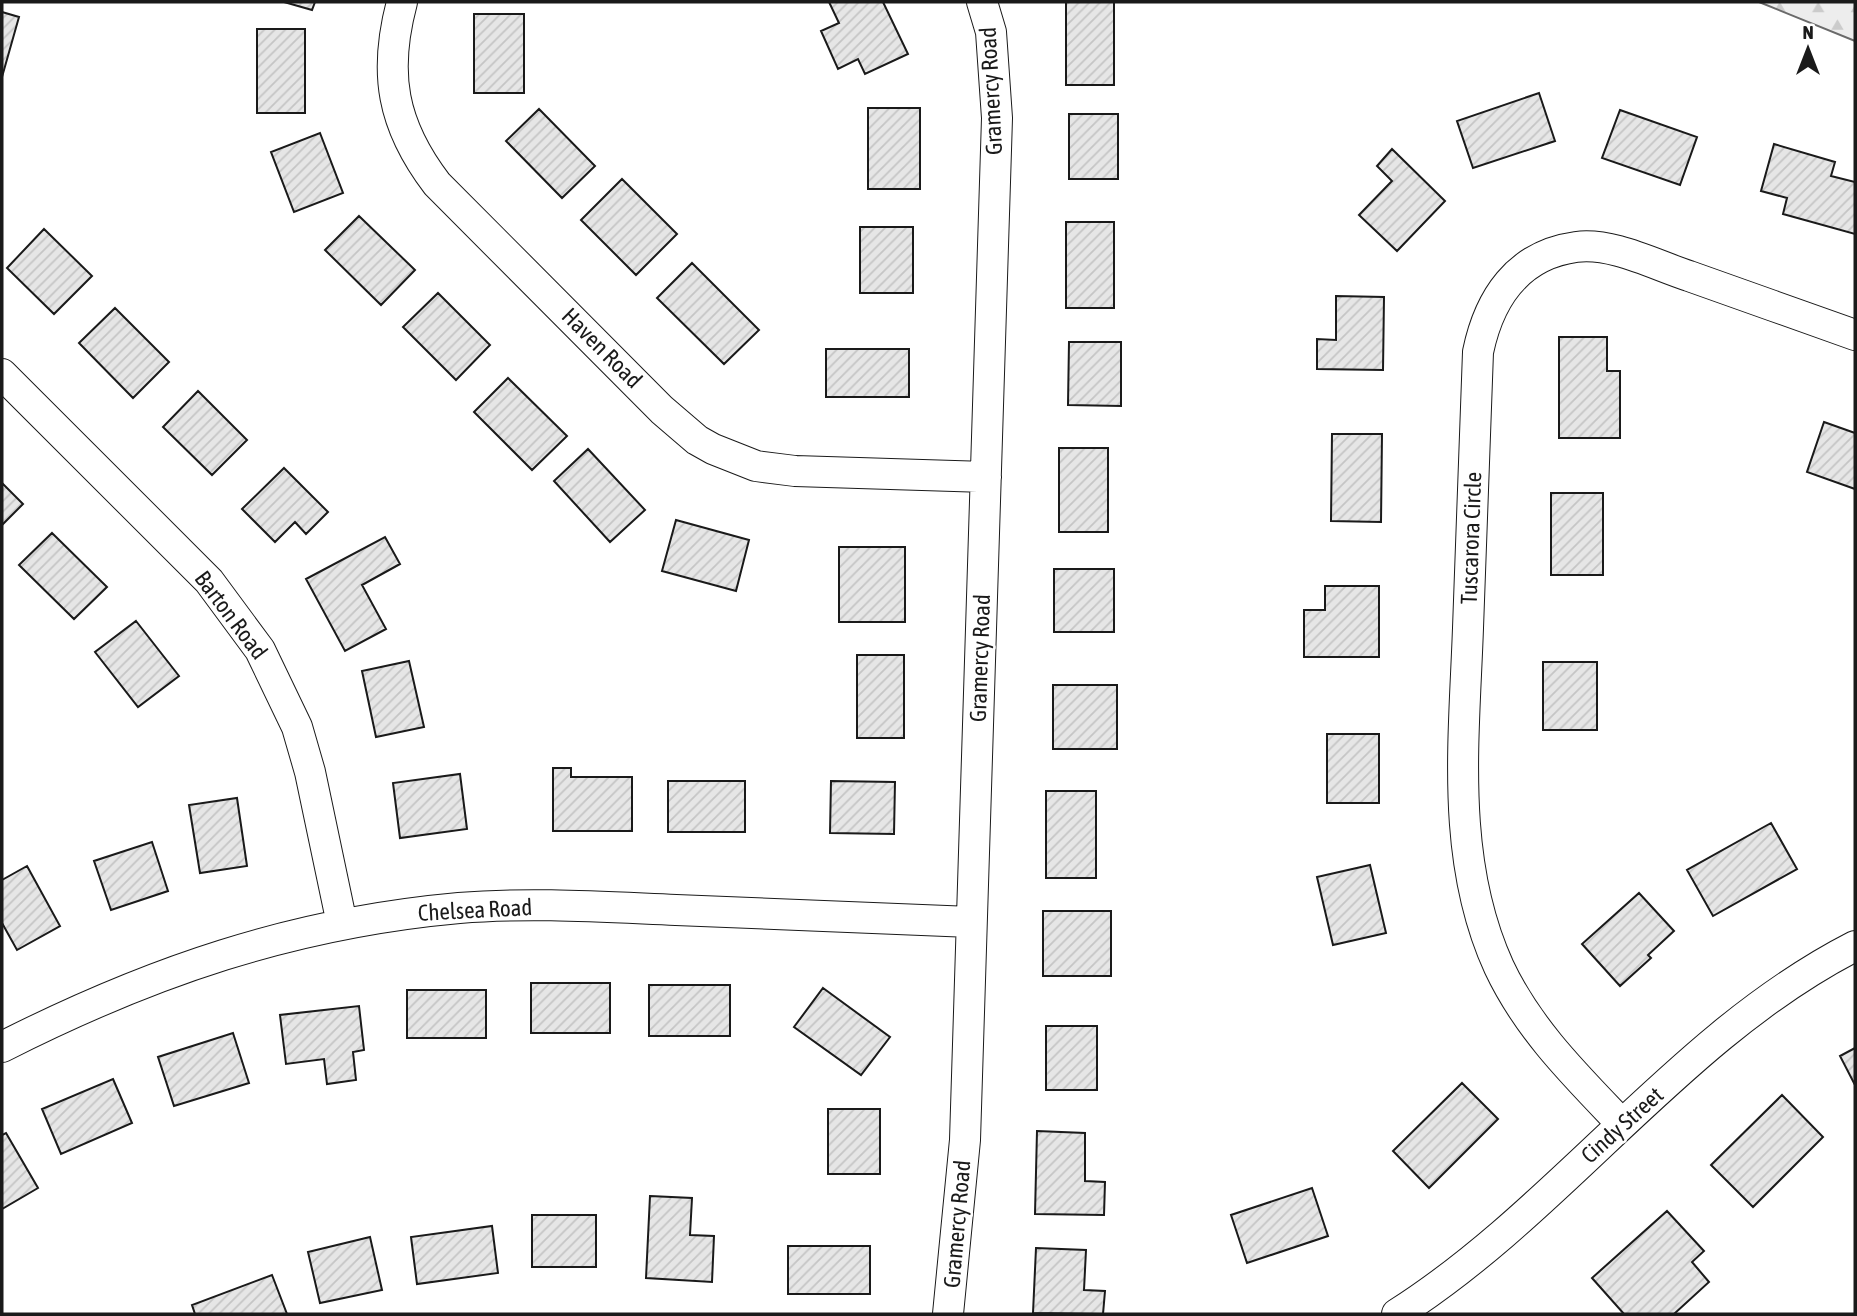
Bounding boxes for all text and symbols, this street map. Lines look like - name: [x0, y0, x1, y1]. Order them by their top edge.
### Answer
- north arrow: [1773, 14, 1843, 84]
- text: N: [1802, 21, 1814, 43]
- street label: Gramercy Road: [975, 26, 1007, 156]
- street label: Haven Road: [557, 303, 647, 393]
- street label: Tuscarora Circle: [1456, 471, 1486, 605]
- street label: Barton Road: [189, 566, 273, 664]
- street label: Gramercy Road: [965, 594, 995, 722]
- street label: Chelsea Road: [417, 894, 533, 926]
- street label: Cindy Street: [1576, 1082, 1668, 1168]
- street label: Gramercy Road: [938, 1159, 976, 1289]

